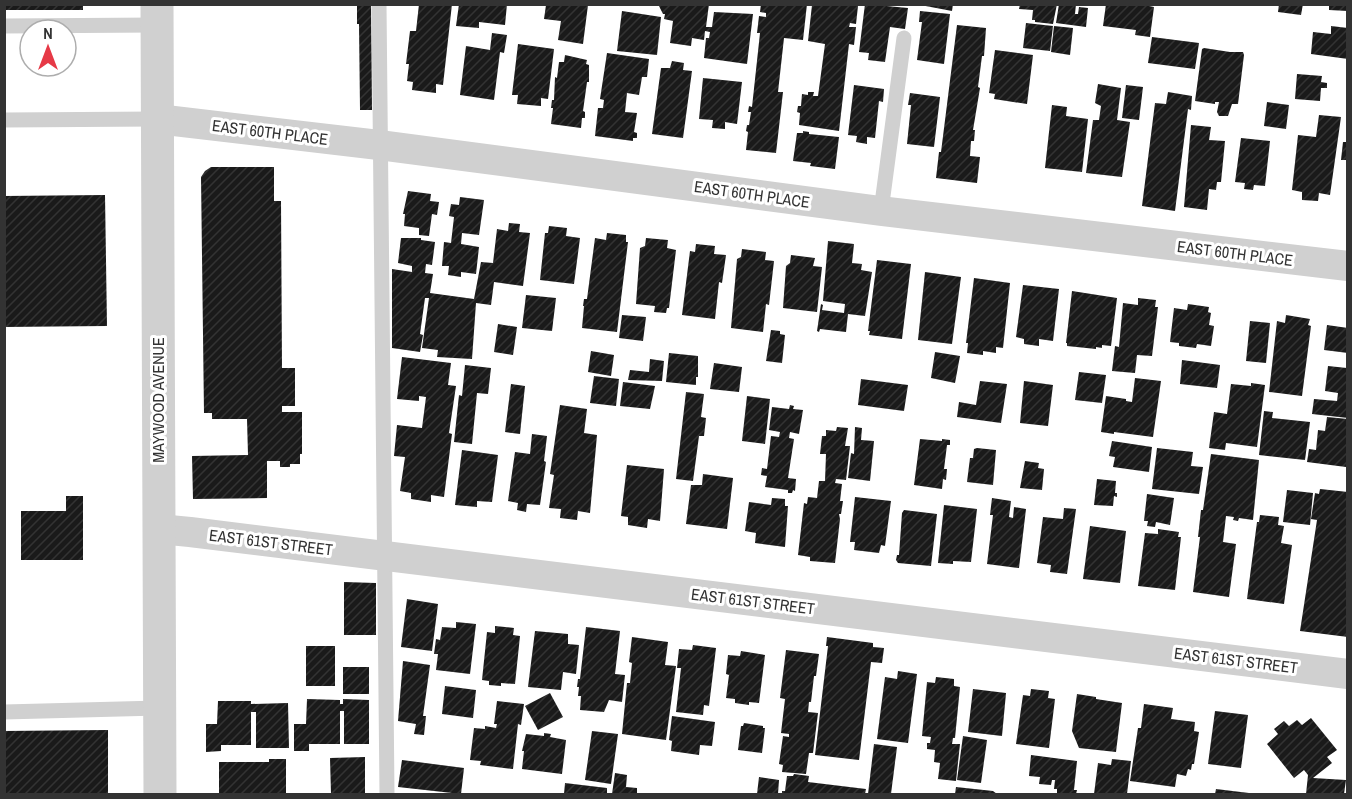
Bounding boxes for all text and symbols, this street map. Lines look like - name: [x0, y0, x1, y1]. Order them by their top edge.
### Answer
- north arrow: [18, 18, 78, 78]
- text: N: [43, 22, 53, 44]
- street label: EAST 60TH PLACE: [211, 114, 329, 150]
- street label: EAST 60TH PLACE: [693, 175, 811, 213]
- street label: EAST 60TH PLACE: [1176, 235, 1294, 271]
- street label: MAYWOOD AVENUE: [147, 337, 169, 463]
- street label: EAST 61ST STREET: [208, 524, 334, 560]
- street label: EAST 61ST STREET: [690, 583, 816, 619]
- street label: EAST 61ST STREET: [1173, 642, 1299, 678]

